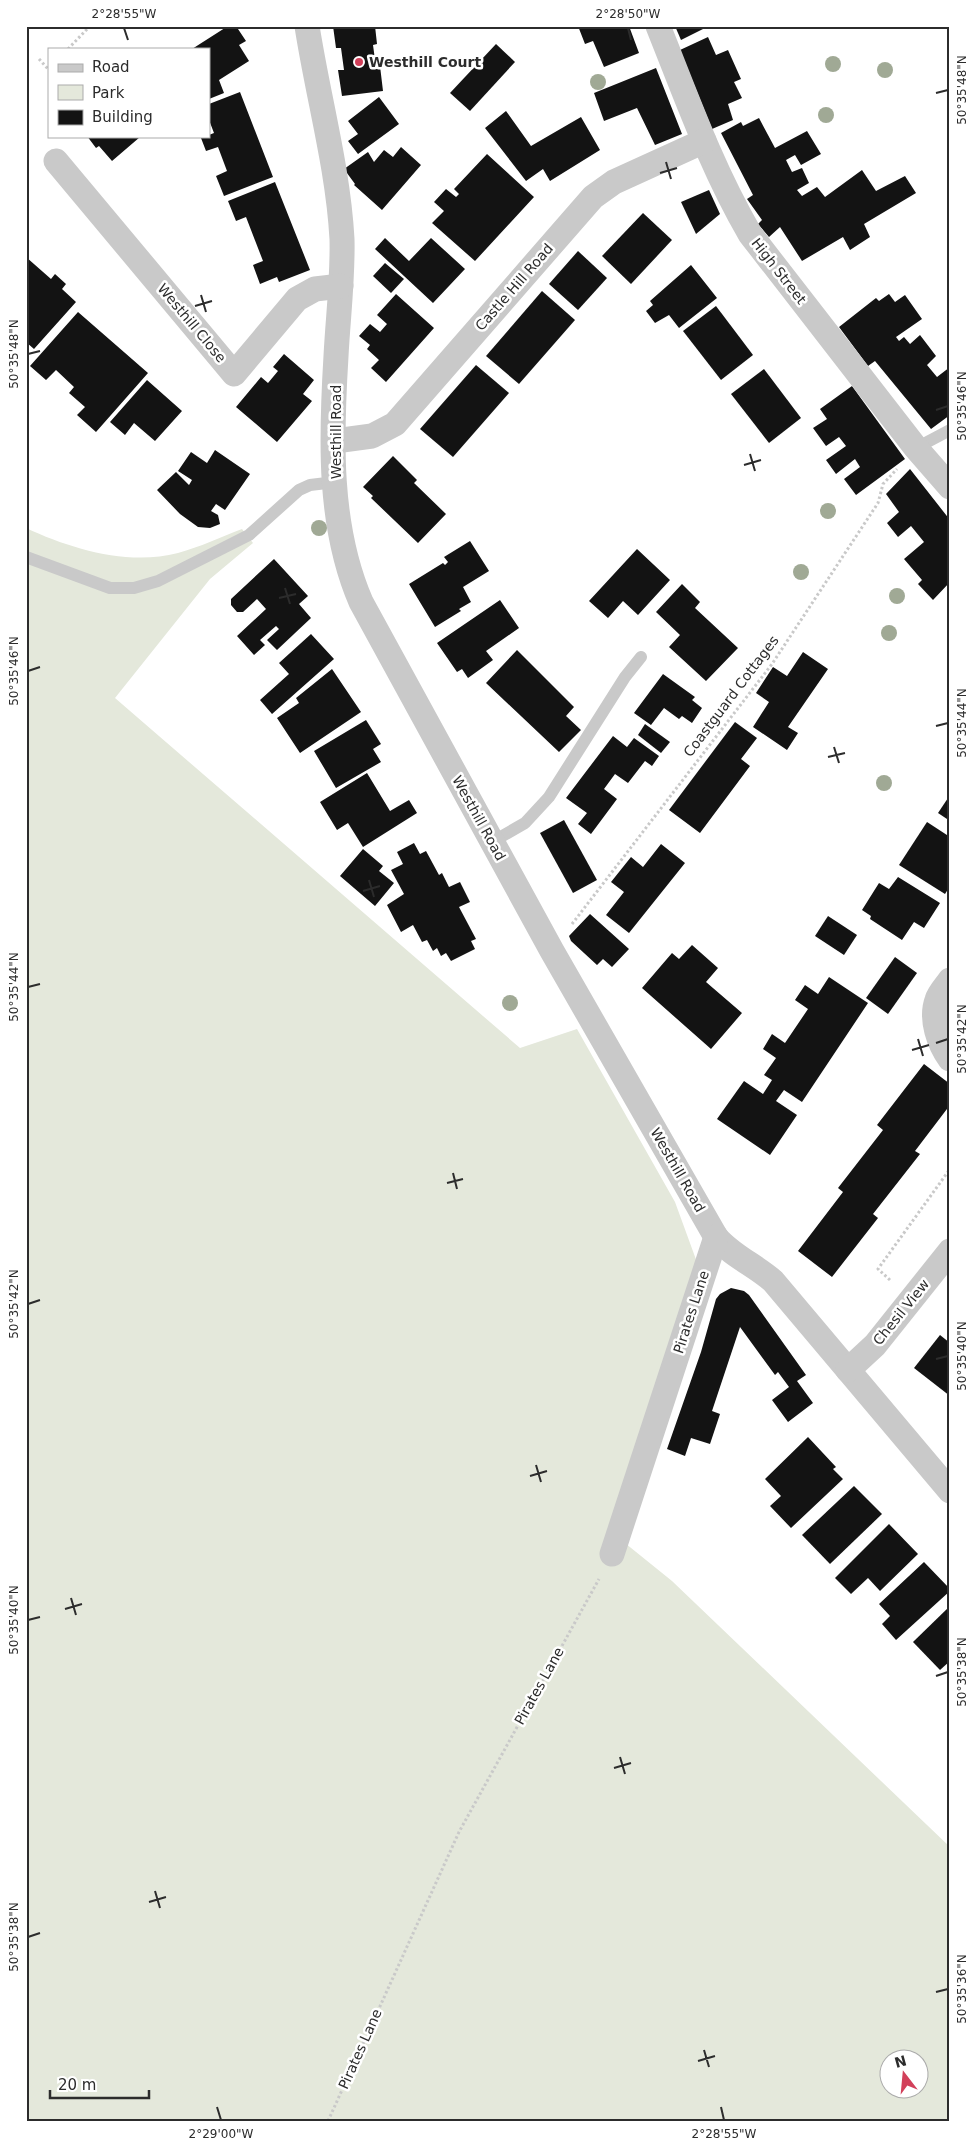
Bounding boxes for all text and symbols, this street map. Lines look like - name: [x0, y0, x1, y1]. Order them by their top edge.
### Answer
- text: 2°28'55"W: [92, 7, 157, 21]
- text: 2°28'50"W: [596, 7, 661, 21]
- legend: [48, 48, 210, 138]
- place label: Westhill Court: [369, 54, 481, 70]
- text: 50°35'48"N: [955, 55, 969, 125]
- marker: Westhill Court: [353, 56, 365, 68]
- text: Road: [92, 58, 130, 76]
- text: Park: [92, 84, 125, 102]
- text: Building: [92, 108, 153, 126]
- street label: High Street: [748, 235, 810, 308]
- street label: Castle Hill Road: [472, 240, 556, 334]
- street label: Westhill Close: [155, 280, 229, 366]
- text: 50°35'48"N: [7, 319, 21, 389]
- text: 50°35'46"N: [955, 371, 969, 441]
- street label: Westhill Road: [328, 385, 344, 479]
- street label: Coastguard Cottages: [680, 632, 782, 760]
- text: 50°35'46"N: [7, 636, 21, 706]
- text: 50°35'44"N: [955, 688, 969, 758]
- street label: Westhill Road: [449, 773, 509, 863]
- text: 50°35'44"N: [7, 952, 21, 1022]
- text: 50°35'42"N: [955, 1004, 969, 1074]
- street label: Westhill Road: [647, 1125, 709, 1215]
- text: 50°35'42"N: [7, 1269, 21, 1339]
- street label: Pirates Lane: [670, 1269, 712, 1355]
- street label: Chesil View: [870, 1276, 932, 1348]
- text: 50°35'40"N: [955, 1321, 969, 1391]
- text: 50°35'40"N: [7, 1585, 21, 1655]
- text: 50°35'38"N: [955, 1637, 969, 1707]
- street label: Pirates Lane: [511, 1644, 567, 1728]
- text: 50°35'38"N: [7, 1902, 21, 1972]
- text: 50°35'36"N: [955, 1954, 969, 2024]
- street label: Pirates Lane: [335, 2006, 385, 2092]
- north arrow: [878, 2050, 928, 2100]
- text: N: [893, 2052, 908, 2071]
- scale bar: [50, 2067, 149, 2099]
- text: 20 m: [58, 2076, 96, 2094]
- text: 2°29'00"W: [189, 2127, 254, 2141]
- text: 2°28'55"W: [692, 2127, 757, 2141]

